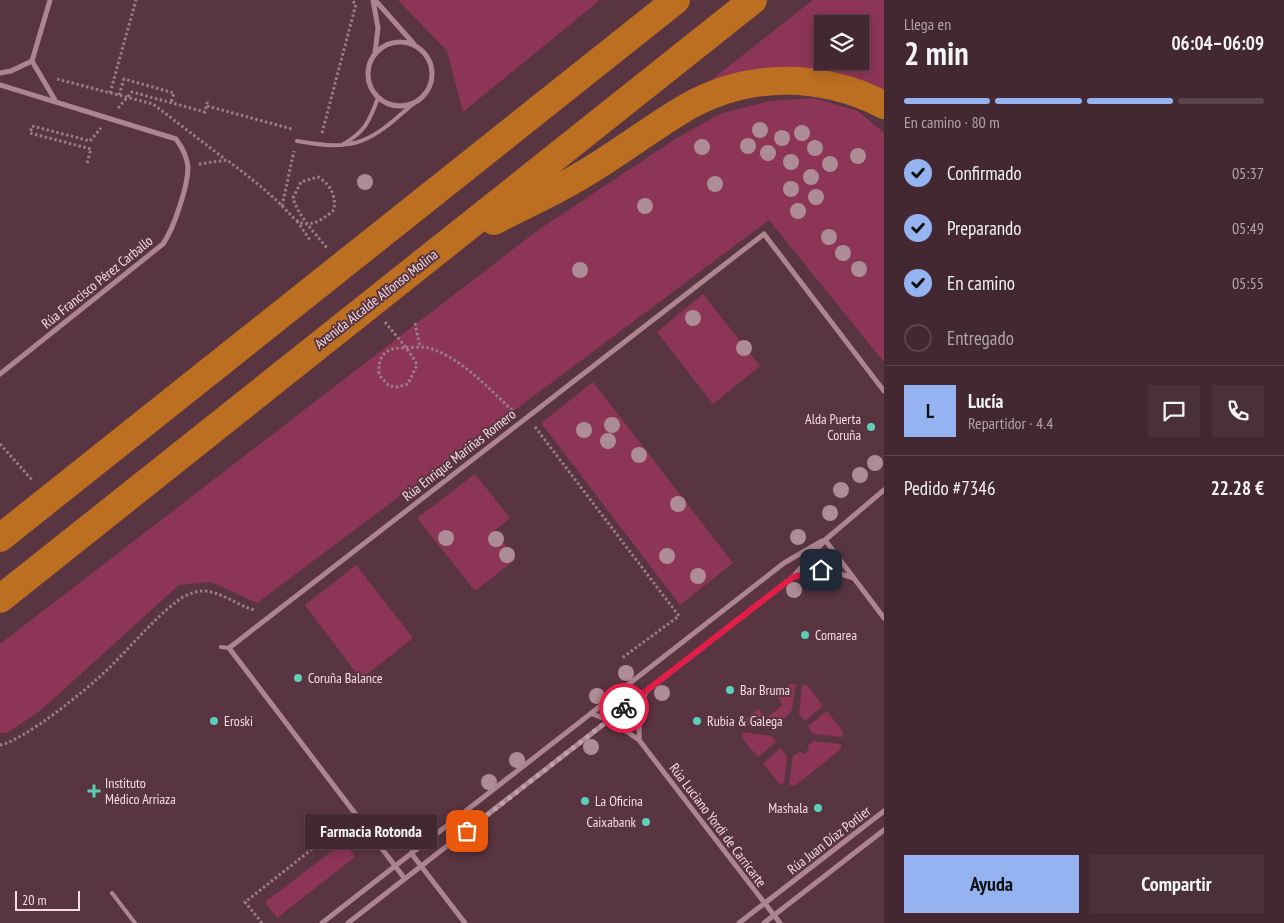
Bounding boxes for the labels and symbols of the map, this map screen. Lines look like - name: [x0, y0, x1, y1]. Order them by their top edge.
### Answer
- street label: Rúa Francisco Pérez Carballo: [38, 232, 156, 332]
- street label: Avenida Alcalde Alfonso Molina: [311, 245, 441, 353]
- street label: Rúa Enrique Mariñas Romero: [399, 405, 519, 505]
- place label: Alda Puerta Coruña: [805, 410, 861, 444]
- marker: Alda Puerta Coruña: [865, 421, 877, 433]
- pin: [800, 549, 842, 591]
- place label: Comarea: [815, 626, 857, 644]
- marker: Comarea: [799, 629, 811, 641]
- place label: Coruña Balance: [308, 669, 383, 687]
- marker: Coruña Balance: [292, 672, 304, 684]
- place label: Bar Bruma: [740, 681, 790, 699]
- courier: [599, 683, 649, 733]
- marker: Bar Bruma: [724, 684, 736, 696]
- place label: Eroski: [224, 712, 253, 730]
- place label: Rubia & Galega: [707, 712, 783, 730]
- marker: Eroski: [208, 715, 220, 727]
- marker: Rubia & Galega: [691, 715, 703, 727]
- street label: Rúa Luciano Yordi de Carricarte: [666, 760, 771, 891]
- place label: Instituto Médico Arriaza: [105, 774, 176, 808]
- marker: Instituto Médico Arriaza: [87, 784, 101, 798]
- place label: La Oficina: [595, 792, 643, 810]
- marker: La Oficina: [579, 795, 591, 807]
- place label: Mashala: [768, 799, 808, 817]
- street label: Rúa Juan Díaz Porlier: [784, 802, 874, 878]
- marker: Mashala: [812, 802, 824, 814]
- pin: [446, 810, 488, 852]
- place label: Caixabank: [587, 813, 637, 831]
- callout: Farmacia Rotonda: [304, 814, 437, 848]
- marker: Caixabank: [640, 816, 652, 828]
- scale bar: [15, 888, 80, 911]

